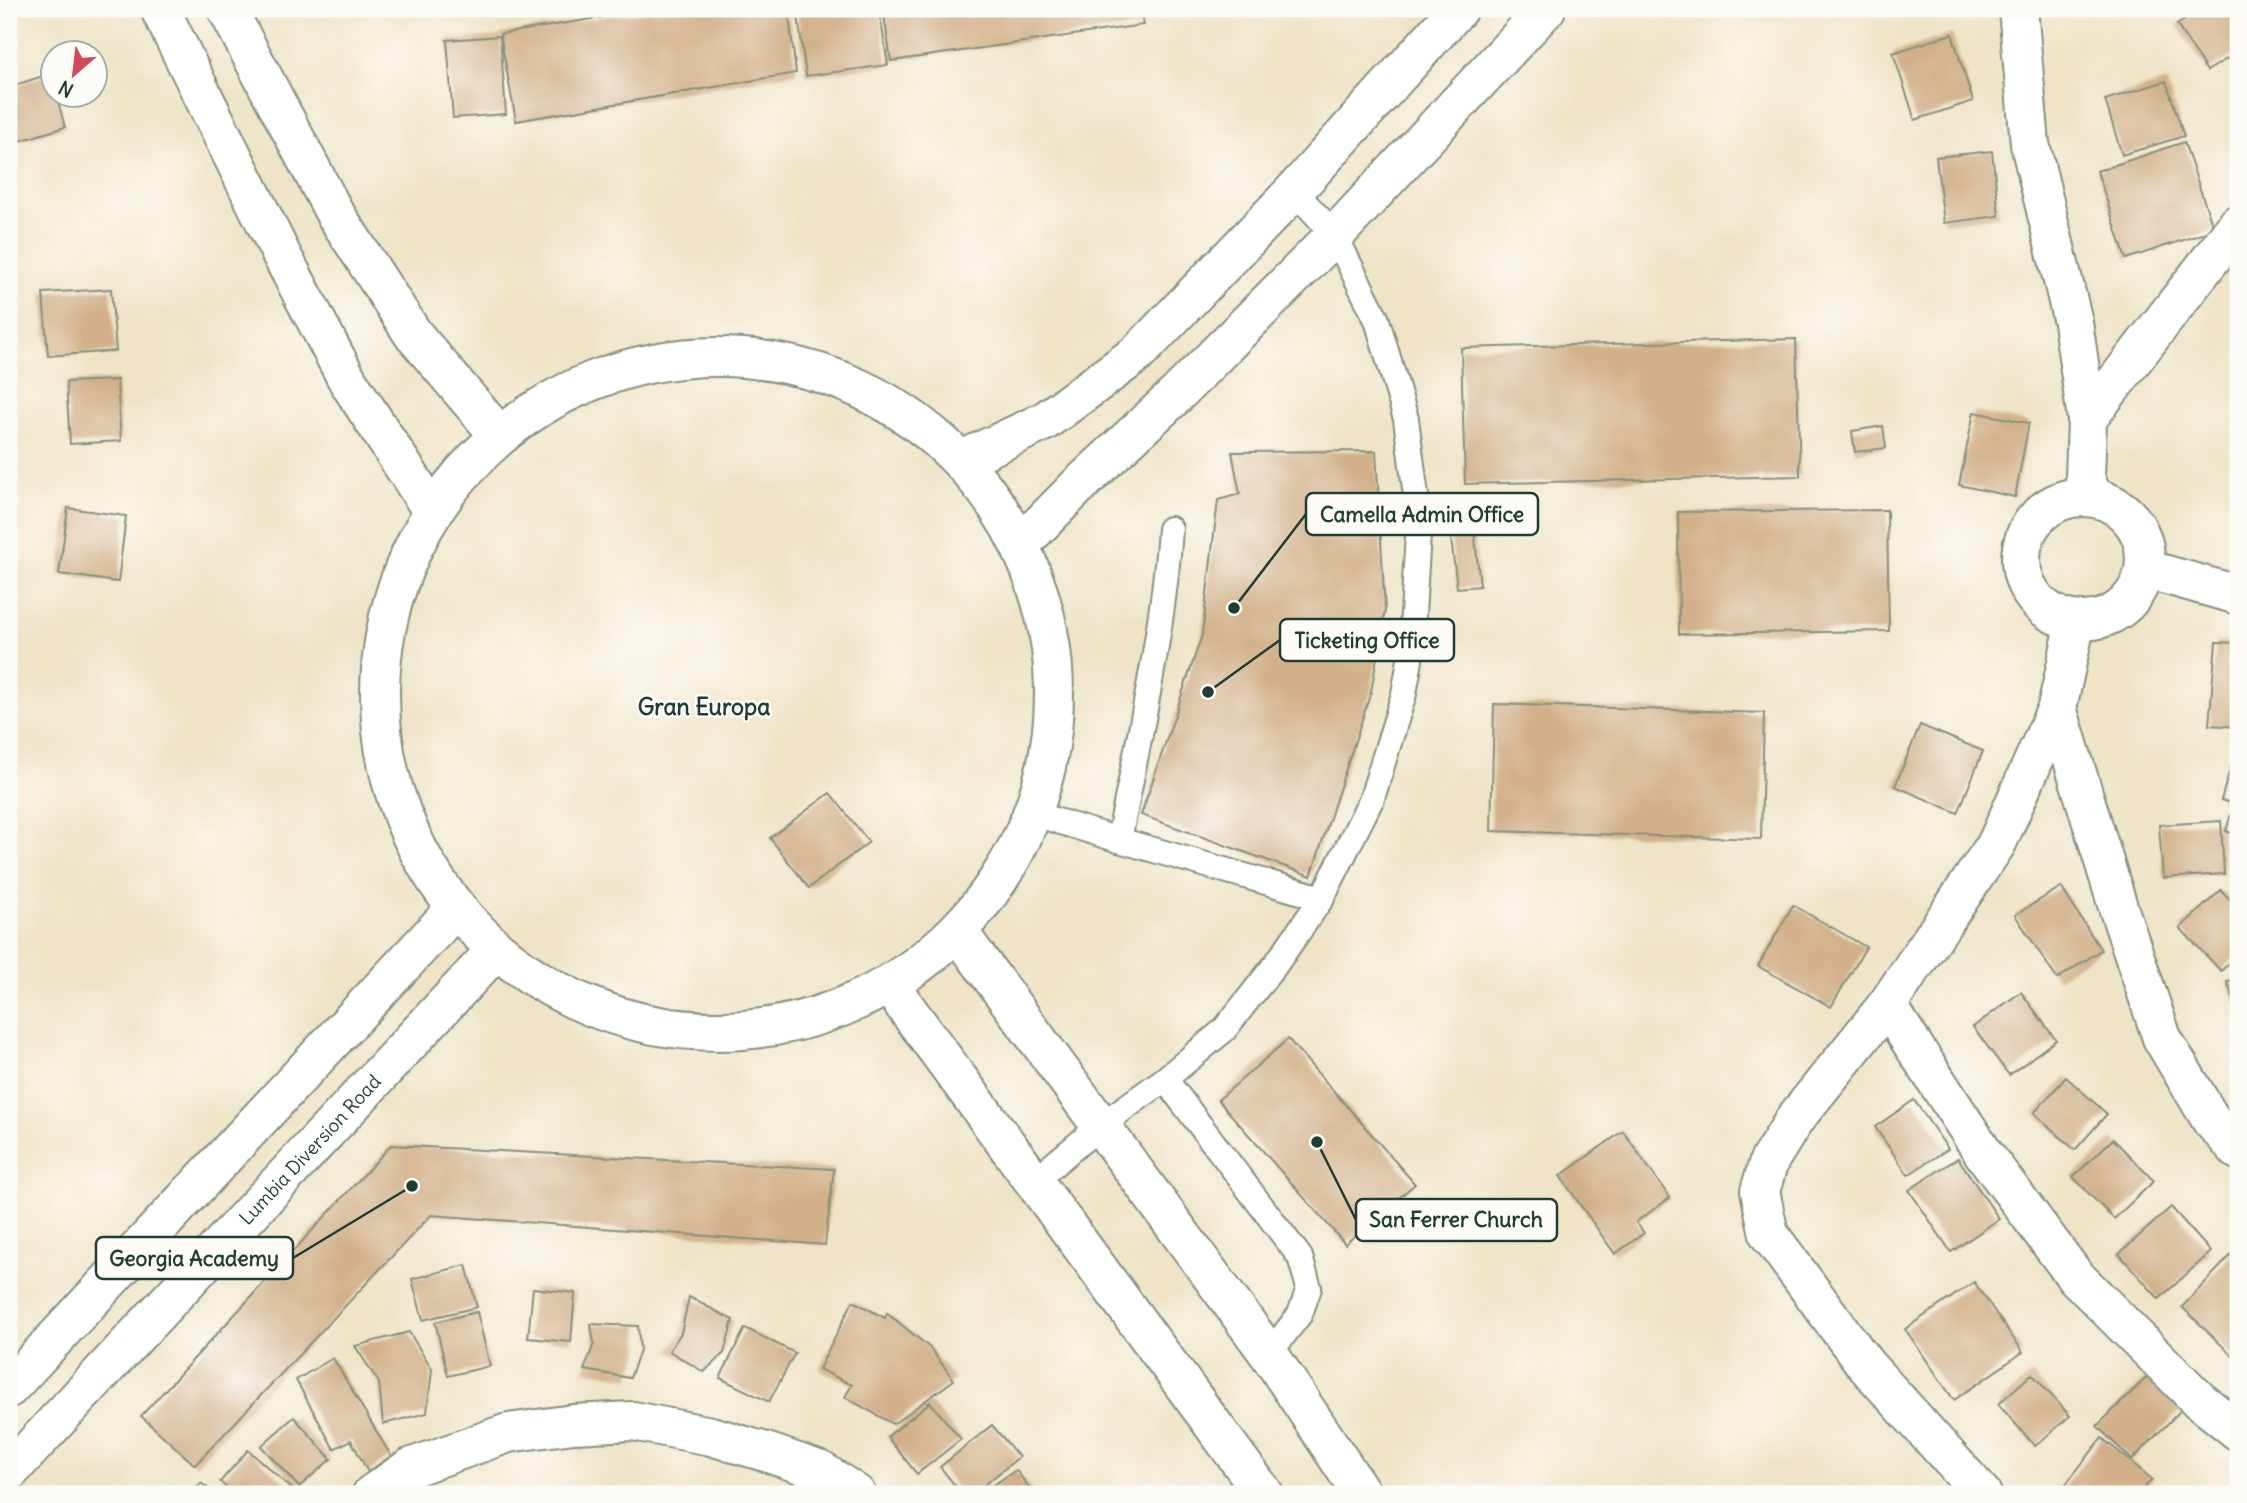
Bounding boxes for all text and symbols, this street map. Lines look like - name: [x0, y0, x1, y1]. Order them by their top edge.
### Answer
- north arrow: [38, 38, 108, 108]
- text: N: [55, 75, 77, 103]
- callout: Camella Admin Office: [1306, 493, 1538, 535]
- text: Camella Admin Office: [1320, 501, 1524, 528]
- callout: Ticketing Office: [1280, 619, 1454, 661]
- text: Ticketing Office: [1294, 627, 1440, 654]
- district label: Gran Europa: [638, 692, 770, 721]
- street label: Lumbia Diversion Road: [234, 1069, 386, 1230]
- callout: San Ferrer Church: [1356, 1199, 1557, 1241]
- text: San Ferrer Church: [1369, 1206, 1543, 1233]
- callout: Georgia Academy: [96, 1237, 293, 1279]
- text: Georgia Academy: [109, 1245, 279, 1272]

